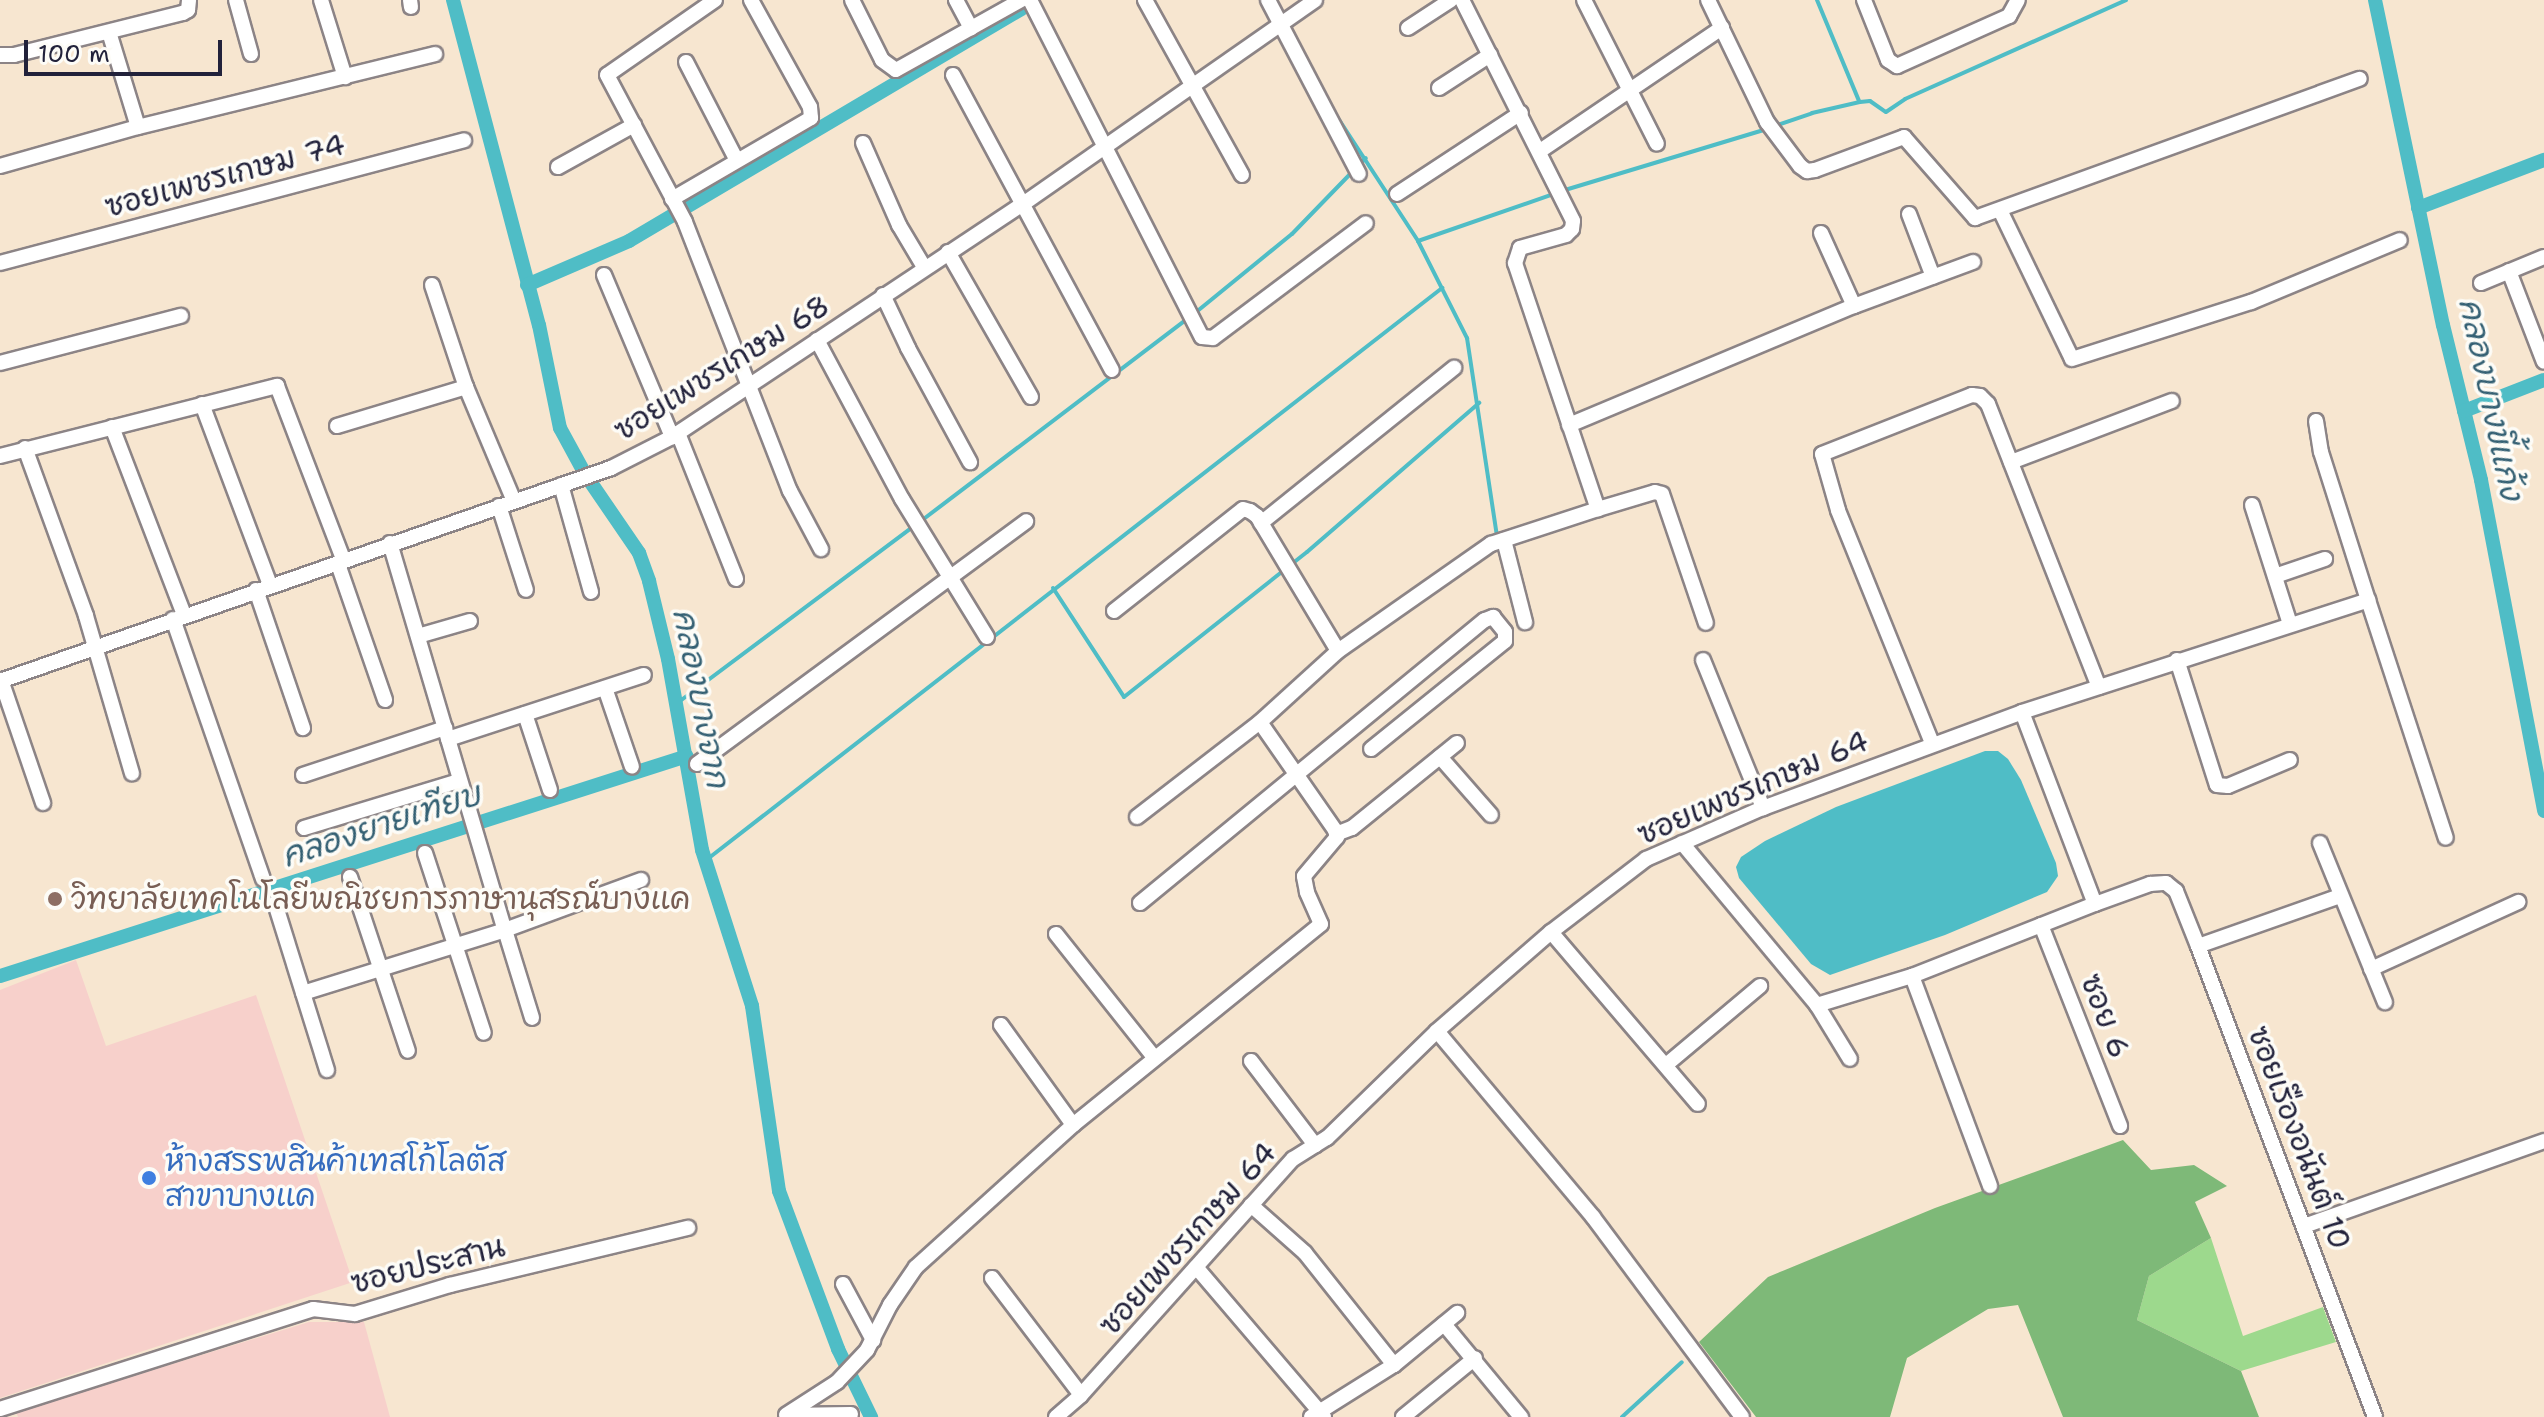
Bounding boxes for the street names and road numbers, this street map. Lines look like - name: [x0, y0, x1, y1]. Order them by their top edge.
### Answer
- street label: ซอยเพชรเกษม 74: [101, 127, 349, 225]
- street label: ซอยเพชรเกษม 68: [608, 287, 836, 449]
- street label: ซอยเพชรเกษม 64: [1632, 723, 1874, 853]
- street label: ซอย 6: [2073, 969, 2137, 1063]
- street label: ซอยเรืองอนันต์ 10: [2240, 1021, 2358, 1255]
- street label: ซอยเพชรเกษม 64: [1092, 1135, 1284, 1343]
- street label: ซอยประสาน: [347, 1229, 509, 1301]

